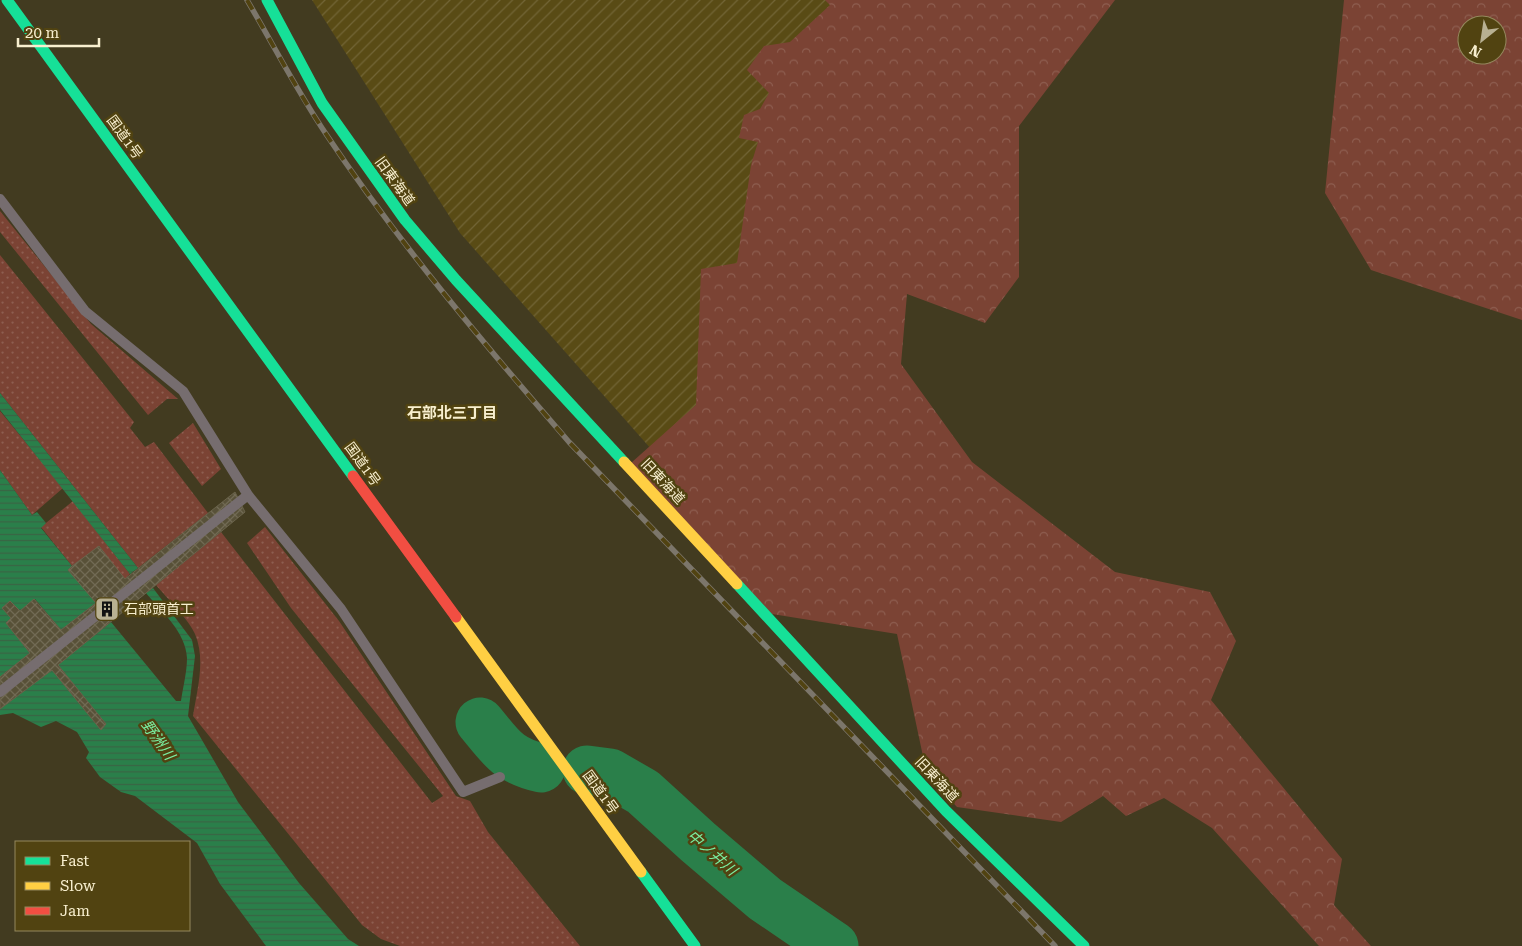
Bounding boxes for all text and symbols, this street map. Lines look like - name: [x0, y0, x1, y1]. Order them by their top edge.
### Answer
- scale bar: [18, 15, 99, 47]
- north arrow: [1457, 15, 1507, 65]
- text: 20 m: [25, 24, 60, 42]
- text: N: [1467, 42, 1484, 61]
- street label: 国道1号: [104, 112, 146, 162]
- street label: 旧東海道: [372, 154, 418, 208]
- district label: 石部北三丁目: [407, 404, 497, 422]
- street label: 国道1号: [342, 439, 384, 489]
- street label: 旧東海道: [638, 455, 688, 507]
- building icon: 石部頭首工: [94, 596, 120, 622]
- place label: 石部頭首工: [124, 601, 194, 617]
- water label: 野洲川: [137, 717, 180, 765]
- street label: 旧東海道: [912, 753, 962, 805]
- street label: 国道1号: [580, 767, 622, 817]
- water label: 中ノ井川: [683, 827, 742, 881]
- legend: [15, 841, 190, 931]
- text: Fast: [60, 852, 90, 870]
- text: Slow: [60, 877, 96, 895]
- text: Jam: [60, 902, 90, 920]

